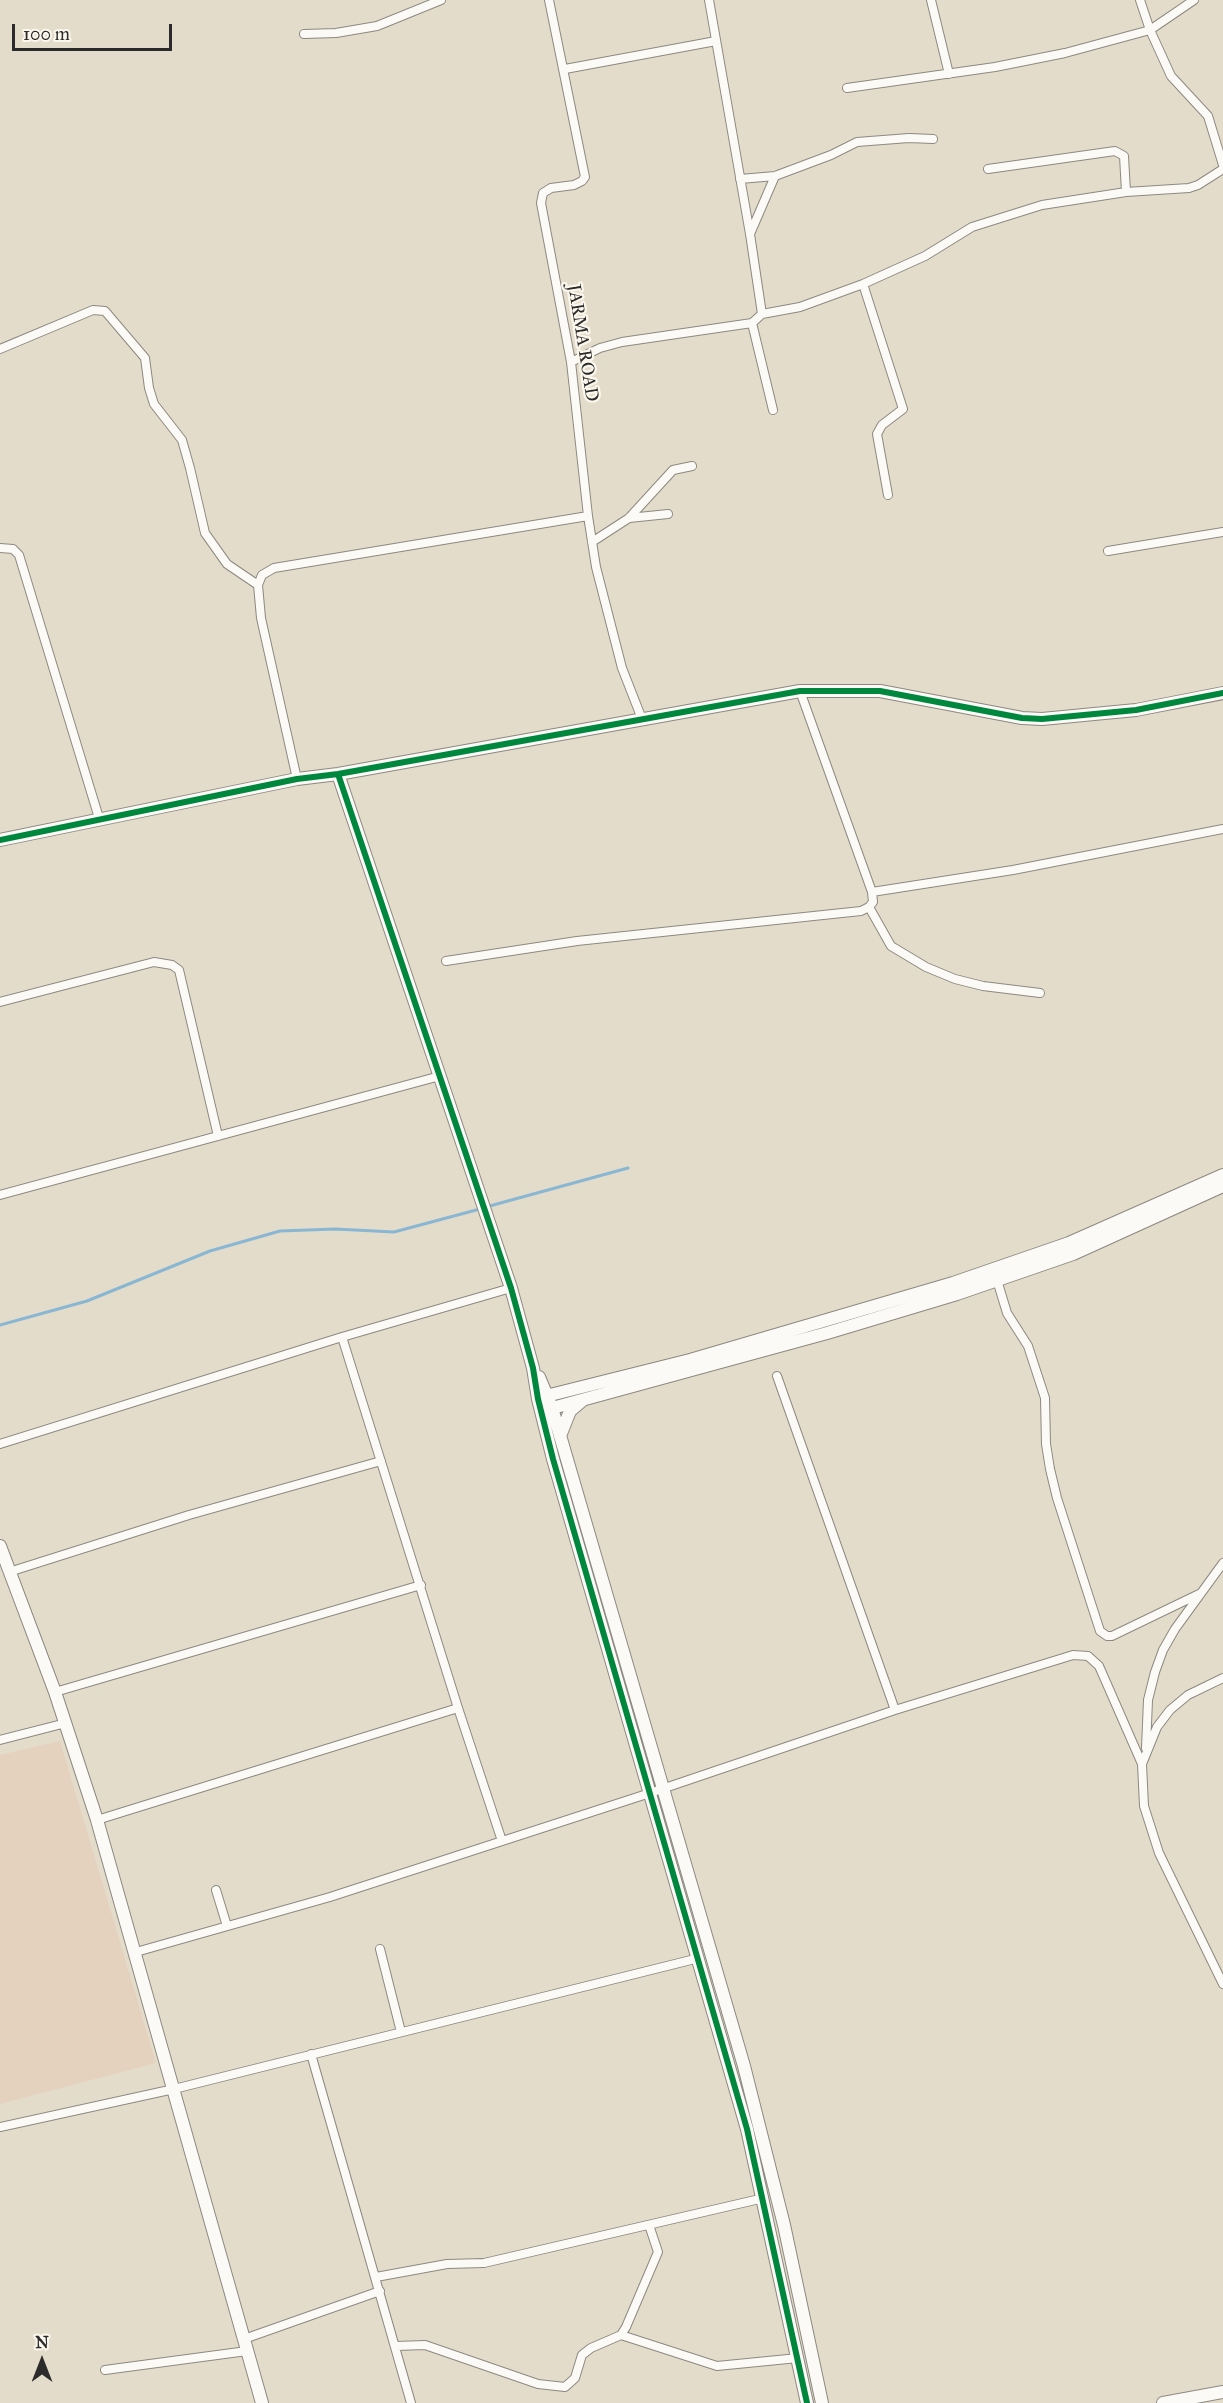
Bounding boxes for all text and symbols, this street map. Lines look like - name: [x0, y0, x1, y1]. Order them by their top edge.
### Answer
- scale bar: [15, 12, 176, 50]
- text: 100 m: [23, 23, 70, 45]
- street label: JARMA ROAD: [562, 283, 602, 403]
- north arrow: [12, 2331, 72, 2391]
- text: N: [35, 2333, 49, 2352]

